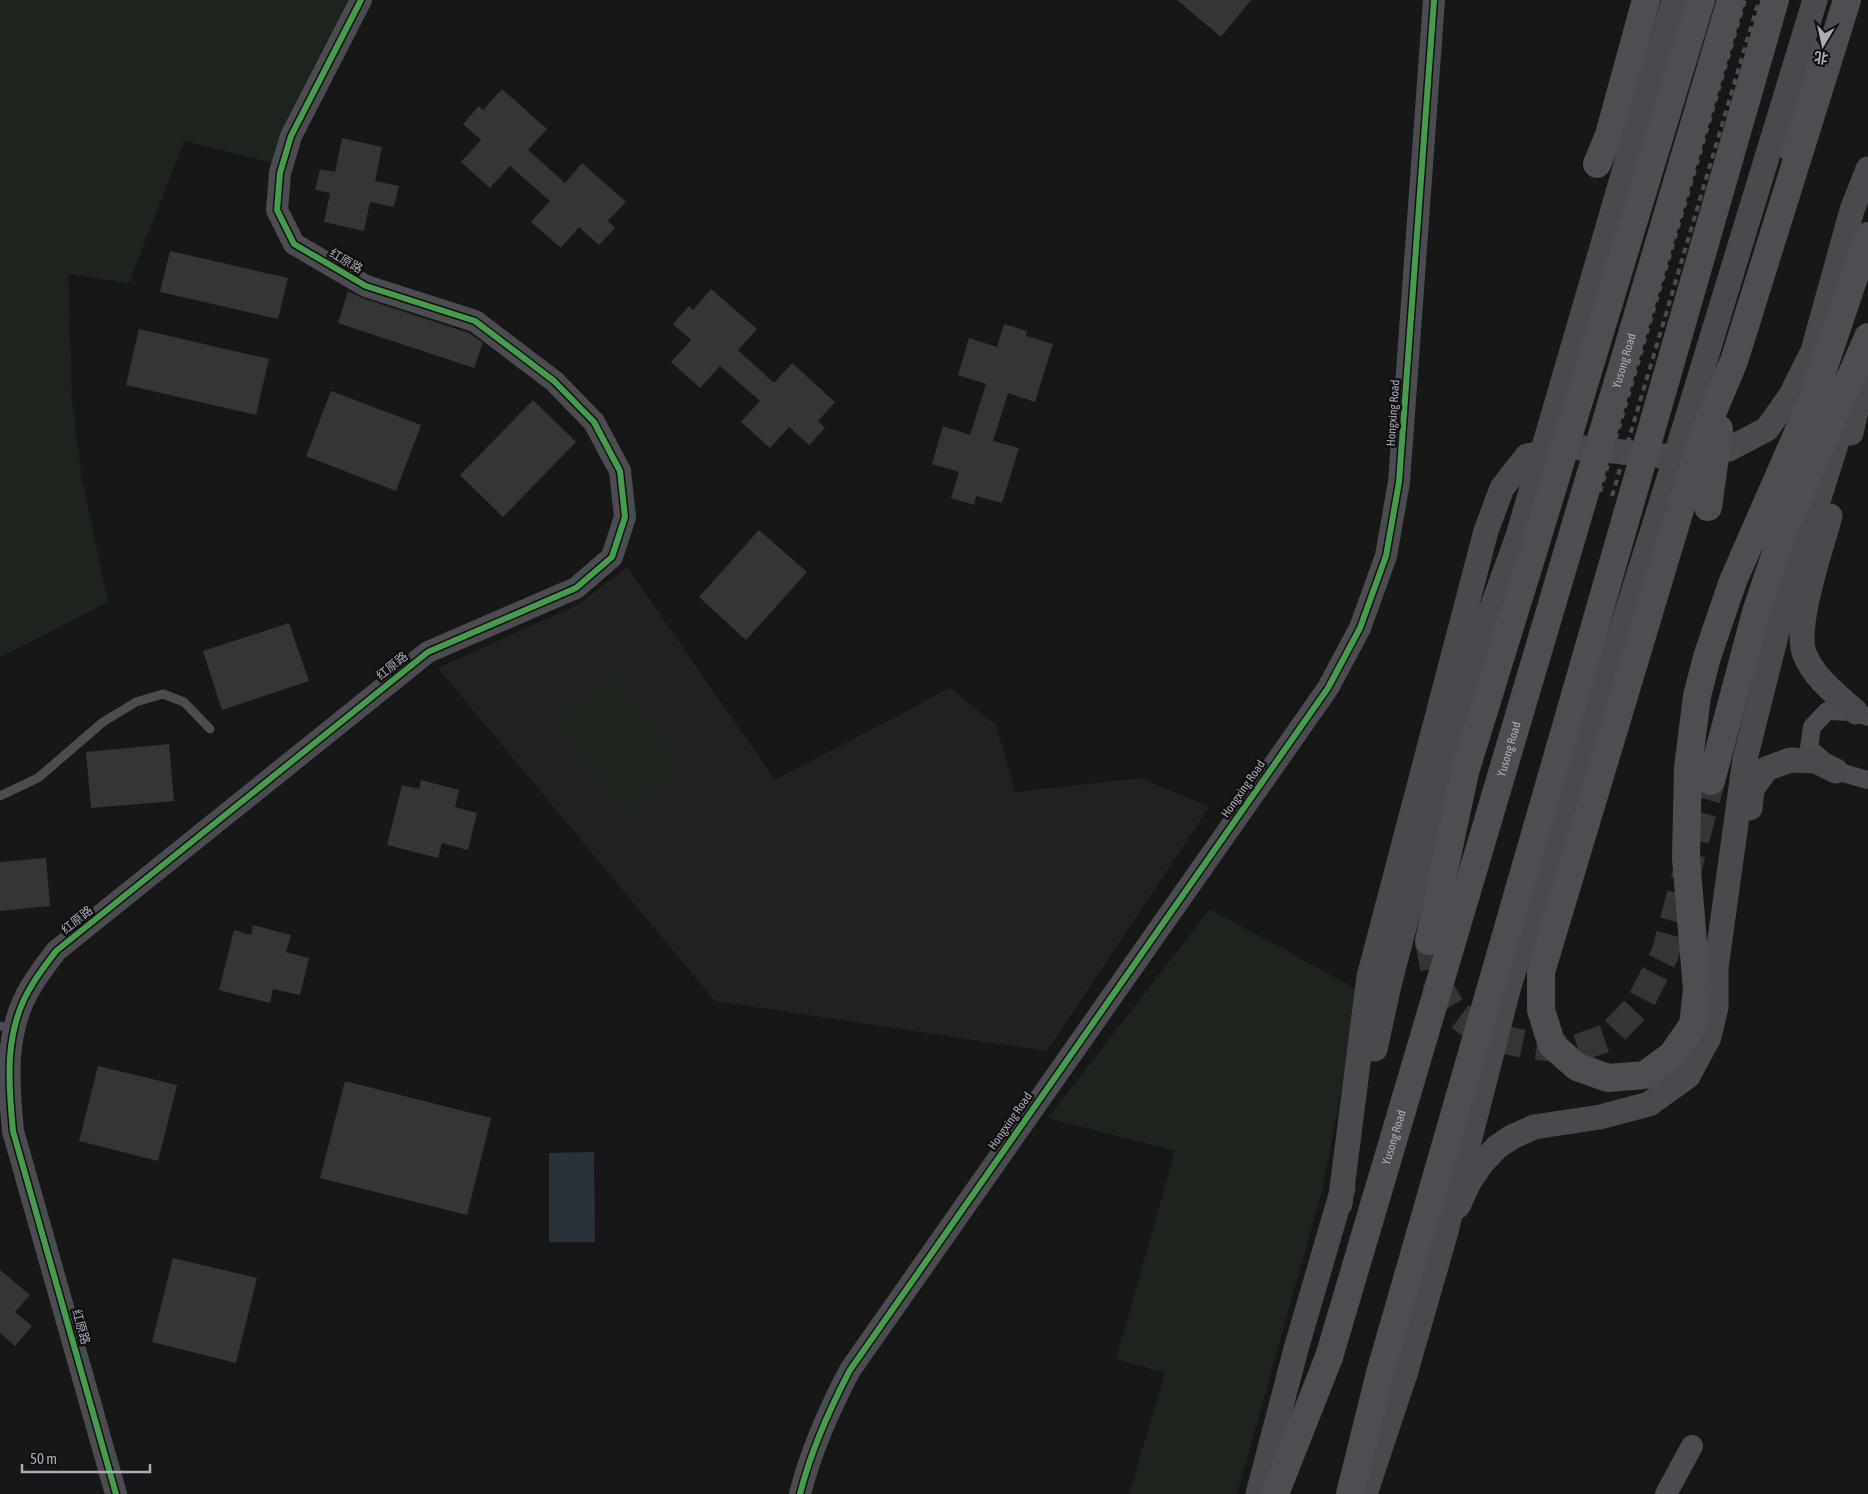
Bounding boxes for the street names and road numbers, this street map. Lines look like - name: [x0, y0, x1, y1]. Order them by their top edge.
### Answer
- street label: 红原路: [327, 246, 365, 276]
- street label: Yusong Road: [1609, 332, 1639, 390]
- street label: Hongxing Road: [1384, 379, 1402, 447]
- street label: 红原路: [374, 649, 410, 683]
- street label: Yusong Road: [1494, 720, 1524, 778]
- street label: Hongxing Road: [1218, 758, 1268, 820]
- street label: 红原路: [59, 903, 95, 937]
- street label: Hongxing Road: [985, 1090, 1035, 1152]
- street label: Yusong Road: [1379, 1108, 1409, 1167]
- street label: 红原路: [69, 1308, 93, 1346]

